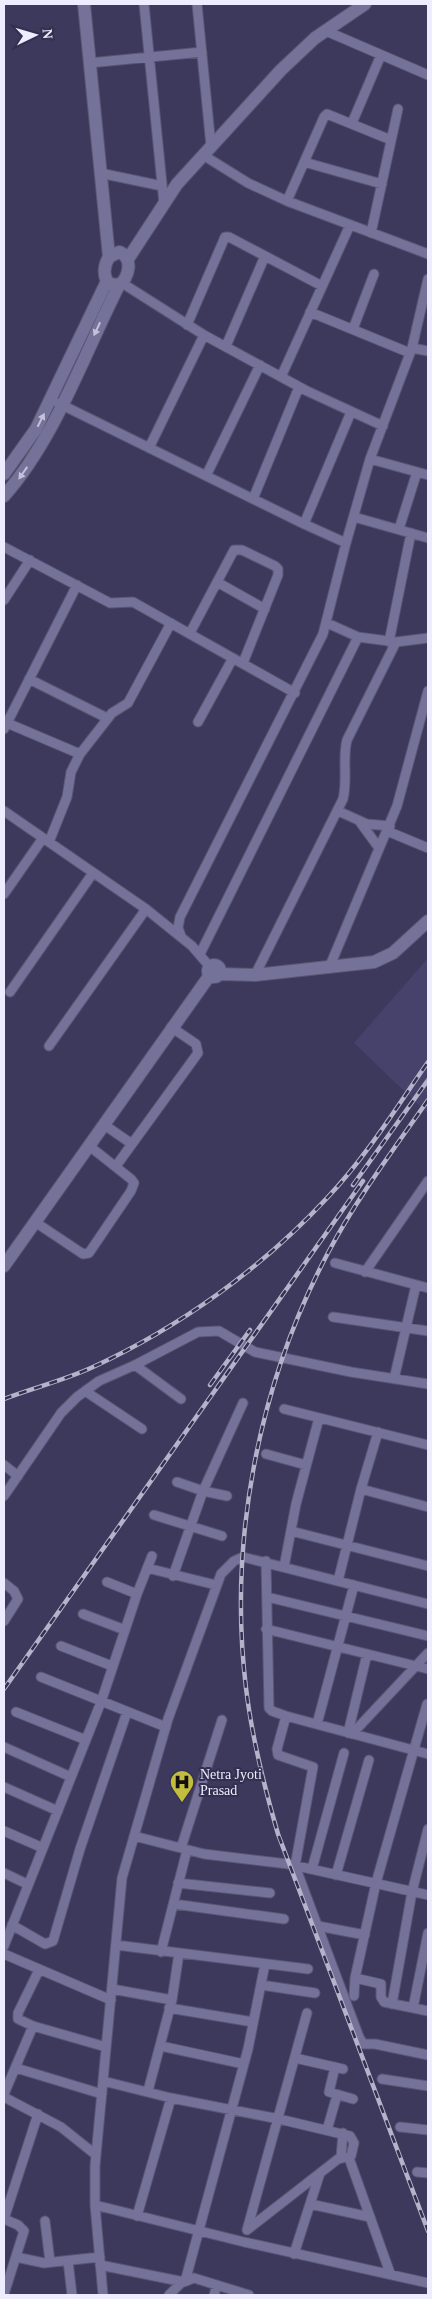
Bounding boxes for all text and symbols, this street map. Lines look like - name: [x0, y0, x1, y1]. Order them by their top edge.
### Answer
- north arrow: [10, 10, 60, 60]
- text: N: [40, 28, 55, 40]
- one-way arrow: [93, 322, 101, 336]
- one-way arrow: [37, 412, 45, 427]
- one-way arrow: [18, 466, 28, 480]
- place label: Netra Jyoti Prasad: [200, 1767, 262, 1798]
- hospital icon: Netra Jyoti Prasad: [169, 1769, 195, 1803]

